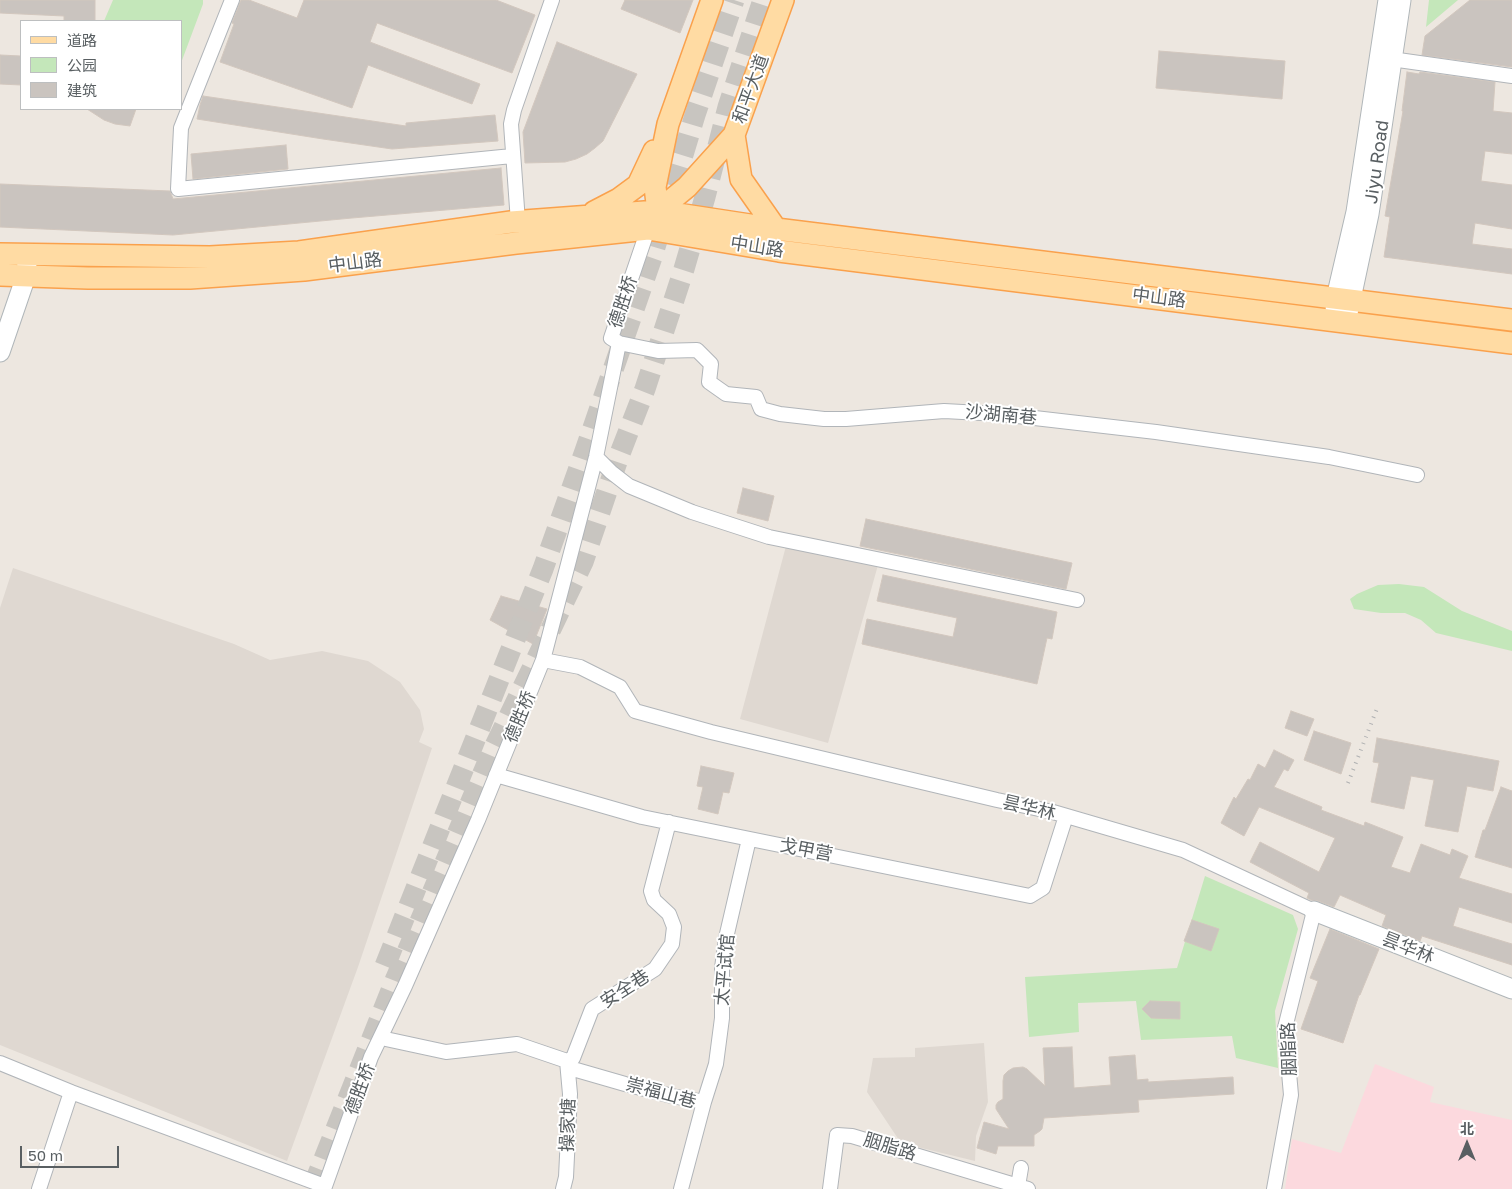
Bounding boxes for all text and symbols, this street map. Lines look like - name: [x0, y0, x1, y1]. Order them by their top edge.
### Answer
- legend: [20, 20, 182, 110]
- text: 道路: [67, 31, 97, 49]
- street label: 和平大道: [729, 51, 773, 127]
- text: 公园: [67, 56, 97, 74]
- text: 建筑: [67, 81, 97, 99]
- street label: Jiyu Road: [1360, 119, 1394, 205]
- street label: 中山路: [729, 232, 785, 262]
- street label: 中山路: [327, 249, 383, 277]
- street label: 德胜桥: [604, 273, 642, 331]
- street label: 中山路: [1131, 284, 1187, 312]
- street label: 沙湖南巷: [964, 401, 1038, 429]
- street label: 德胜桥: [500, 688, 540, 746]
- street label: 昙华林: [1000, 791, 1058, 825]
- street label: 戈甲营: [777, 834, 835, 866]
- street label: 昙华林: [1379, 928, 1437, 968]
- street label: 太平试馆: [711, 933, 739, 1007]
- street label: 安全巷: [596, 965, 654, 1013]
- street label: 胭脂路: [1277, 1022, 1301, 1076]
- street label: 德胜桥: [341, 1060, 379, 1118]
- street label: 崇福山巷: [623, 1073, 699, 1113]
- street label: 操家塘: [556, 1098, 580, 1152]
- north arrow: [1442, 1119, 1492, 1169]
- text: 北: [1460, 1120, 1474, 1137]
- street label: 胭脂路: [861, 1129, 919, 1165]
- scale bar: [22, 1136, 121, 1168]
- text: 50 m: [28, 1146, 63, 1164]

